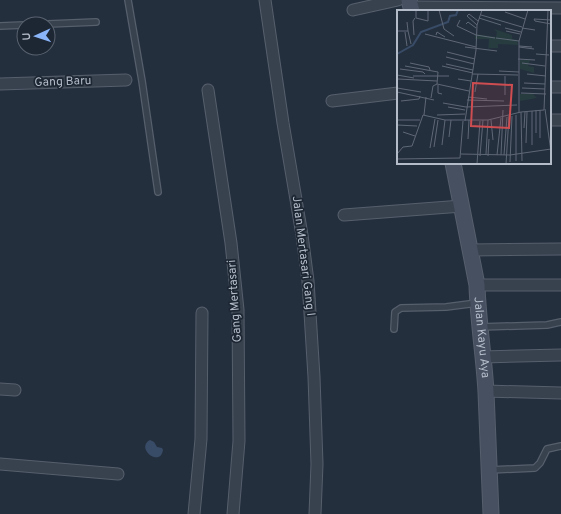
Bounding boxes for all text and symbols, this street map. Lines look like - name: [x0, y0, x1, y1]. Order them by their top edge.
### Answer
- inset map: [397, 10, 551, 164]
- north arrow: [16, 16, 56, 56]
- text: U: [20, 32, 34, 41]
- street label: Gang Baru: [34, 73, 92, 91]
- street label: Jalan Mertasari Gang I: [288, 195, 318, 317]
- street label: Gang Mertasari: [224, 259, 246, 343]
- street label: Jalan Kayu Aya: [470, 296, 493, 379]

